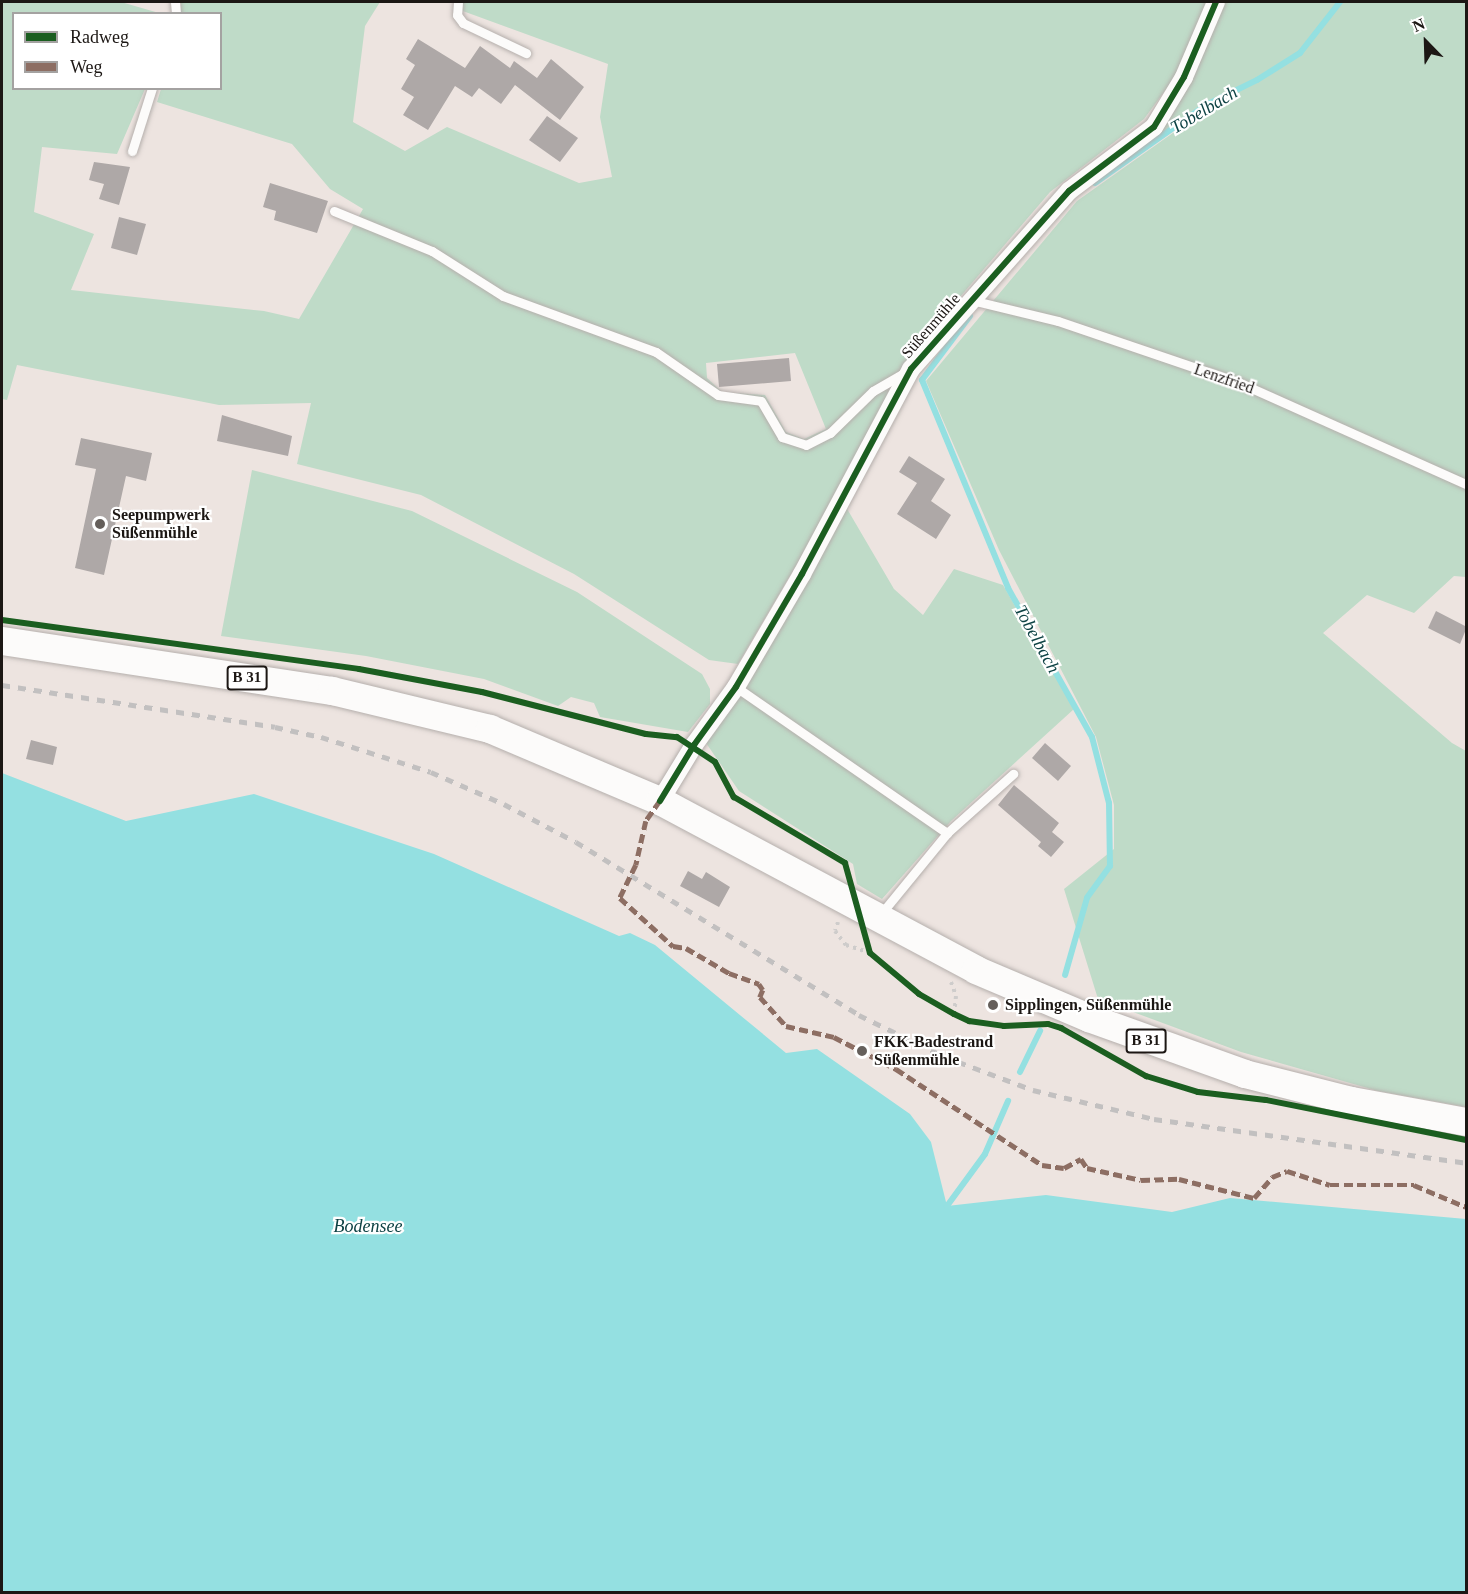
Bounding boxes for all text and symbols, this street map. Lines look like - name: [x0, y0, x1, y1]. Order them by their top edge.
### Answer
- legend: [12, 12, 222, 90]
- north arrow: [1396, 12, 1456, 72]
- text: N: [1410, 15, 1427, 35]
- text: Radweg: [70, 27, 129, 47]
- text: Weg: [70, 57, 103, 77]
- water label: Tobelbach: [1167, 82, 1241, 138]
- street label: Süßenmühle: [898, 290, 964, 362]
- street label: Lenzfried: [1191, 360, 1257, 398]
- place label: Seepumpwerk Süßenmühle: [112, 505, 210, 543]
- marker: Seepumpwerk Süßenmühle: [93, 517, 107, 531]
- water label: Tobelbach: [1010, 601, 1064, 677]
- road number: B 31: [226, 666, 268, 690]
- place label: Sipplingen, Süßenmühle: [1005, 995, 1171, 1015]
- marker: Sipplingen, Süßenmühle: [986, 998, 1000, 1012]
- road number: B 31: [1125, 1029, 1167, 1053]
- place label: FKK-Badestrand Süßenmühle: [874, 1032, 993, 1070]
- marker: FKK-Badestrand Süßenmühle: [855, 1044, 869, 1058]
- water label: Bodensee: [334, 1215, 402, 1237]

